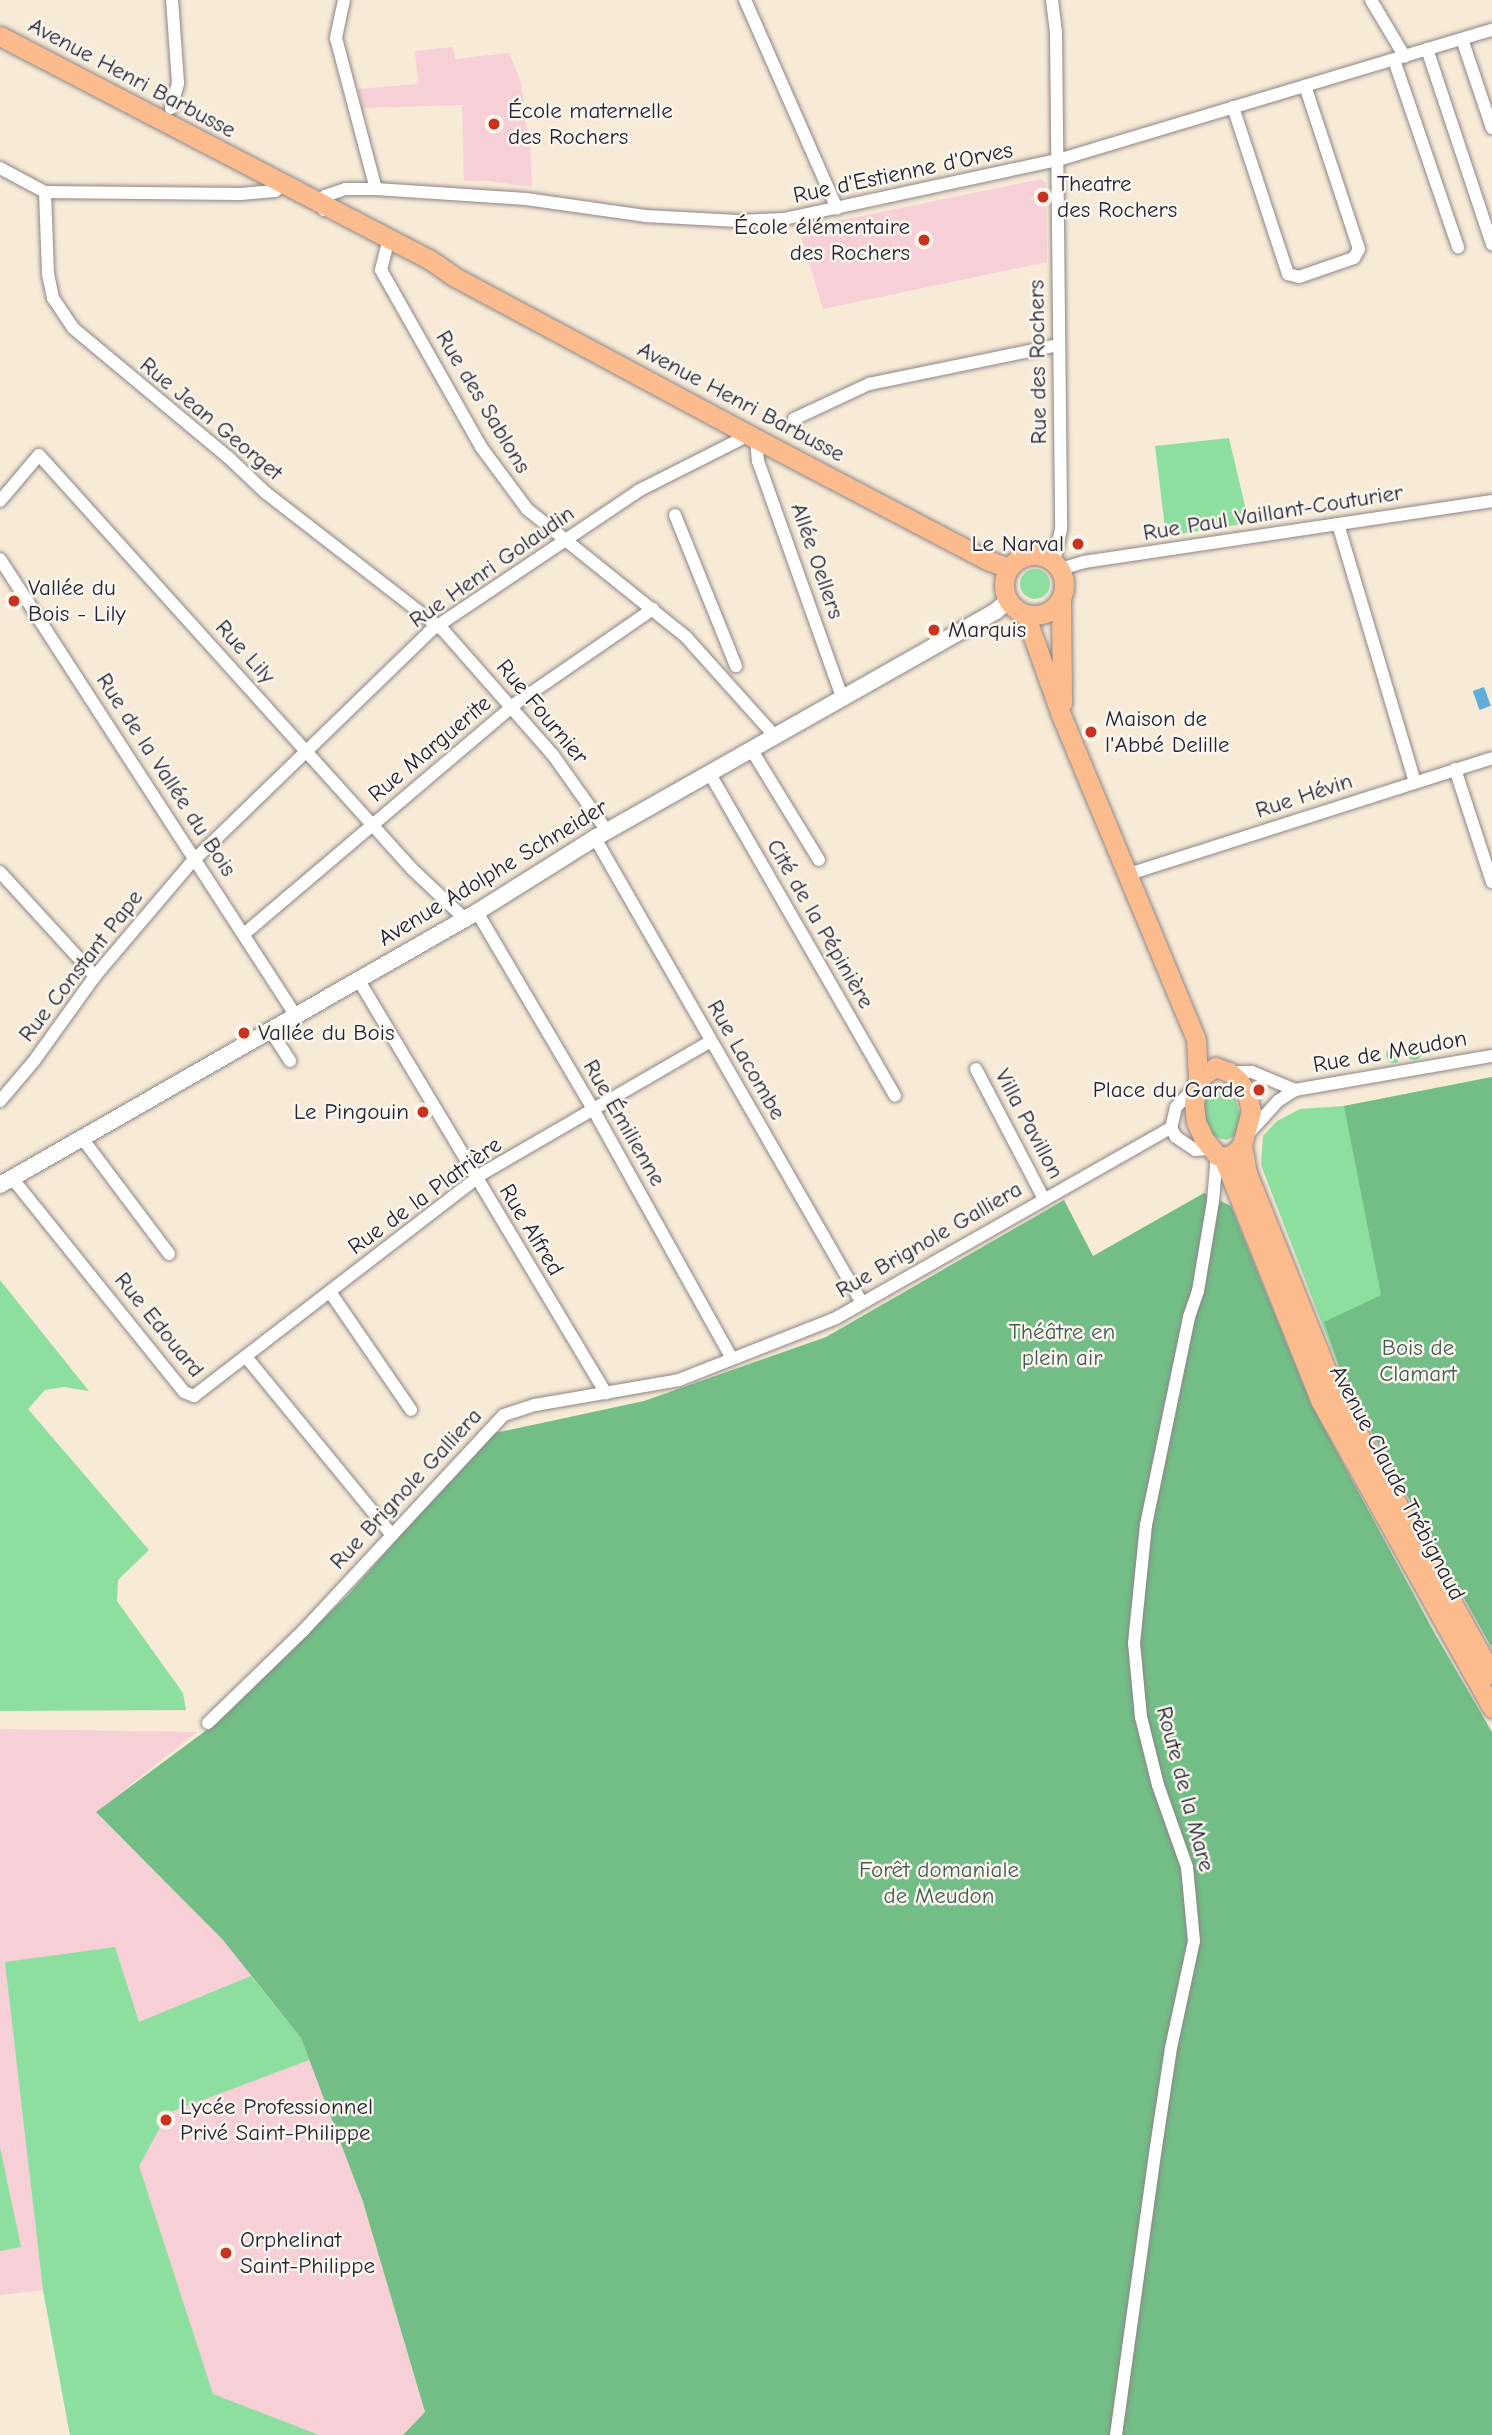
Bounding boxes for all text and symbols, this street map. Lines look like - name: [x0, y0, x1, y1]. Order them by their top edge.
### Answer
- street label: Avenue Henri Barbusse: [24, 12, 240, 144]
- place label: École maternelle des Rochers: [508, 97, 673, 151]
- marker: École maternelle des Rochers: [486, 116, 502, 132]
- street label: Rue d'Estienne d'Orves: [791, 136, 1015, 210]
- place label: Theatre des Rochers: [1057, 170, 1177, 224]
- marker: Theatre des Rochers: [1035, 189, 1051, 205]
- place label: École élémentaire des Rochers: [734, 213, 910, 267]
- marker: École élémentaire des Rochers: [916, 232, 932, 248]
- street label: Rue des Rochers: [1023, 279, 1053, 445]
- street label: Rue des Sablons: [429, 325, 537, 479]
- street label: Avenue Henri Barbusse: [633, 336, 849, 468]
- street label: Rue Jean Georget: [134, 351, 288, 487]
- street label: Rue Paul Vaillant-Couturier: [1141, 479, 1405, 547]
- street label: Allée Oellers: [784, 499, 850, 623]
- street label: Rue Henri Golaudin: [404, 500, 580, 634]
- place label: Le Narval: [971, 530, 1064, 558]
- marker: Le Narval: [1070, 536, 1086, 552]
- place label: Vallée du Bois - Lily: [28, 574, 126, 628]
- marker: Vallée du Bois - Lily: [6, 593, 22, 609]
- street label: Rue Lily: [209, 614, 281, 690]
- place label: Marquis: [948, 616, 1026, 644]
- marker: Marquis: [926, 622, 942, 638]
- street label: Rue Fournier: [490, 654, 594, 770]
- street label: Rue de la Vallée du Bois: [90, 668, 242, 882]
- street label: Rue Marguerite: [363, 690, 497, 808]
- place label: Maison de l'Abbé Delille: [1105, 705, 1230, 759]
- marker: Maison de l'Abbé Delille: [1083, 724, 1099, 740]
- street label: Rue Hévin: [1252, 767, 1356, 825]
- street label: Avenue Adolphe Schneider: [373, 794, 613, 952]
- street label: Cité de la Pépinière: [760, 834, 880, 1014]
- street label: Rue Constant Pape: [13, 884, 149, 1048]
- street label: Rue Lacombe: [701, 995, 791, 1125]
- place label: Vallée du Bois: [258, 1019, 395, 1047]
- marker: Vallée du Bois: [236, 1025, 252, 1041]
- street label: Rue de Meudon: [1311, 1025, 1469, 1079]
- street label: Rue Émilienne: [577, 1055, 671, 1191]
- street label: Villa Pavillon: [988, 1064, 1070, 1184]
- place label: Place du Garde: [1093, 1076, 1245, 1104]
- marker: Place du Garde: [1251, 1082, 1267, 1098]
- place label: Le Pingouin: [294, 1098, 409, 1126]
- marker: Le Pingouin: [415, 1104, 431, 1120]
- street label: Rue de la Platrière: [343, 1131, 507, 1261]
- street label: Rue Brignole Galliera: [831, 1175, 1027, 1305]
- street label: Rue Alfred: [493, 1179, 569, 1281]
- street label: Rue Edouard: [108, 1267, 210, 1383]
- park label: Théâtre en plein air: [1009, 1318, 1115, 1372]
- park label: Bois de Clamart: [1379, 1334, 1457, 1388]
- street label: Avenue Claude Trébignaud: [1323, 1361, 1471, 1605]
- street label: Rue Brignole Galliera: [324, 1403, 488, 1575]
- street label: Route de la Mare: [1150, 1703, 1220, 1875]
- park label: Forêt domaniale de Meudon: [859, 1856, 1019, 1910]
- place label: Lycée Professionnel Privé Saint-Philippe: [180, 2093, 373, 2147]
- marker: Lycée Professionnel Privé Saint-Philippe: [158, 2112, 174, 2128]
- place label: Orphelinat Saint-Philippe: [240, 2226, 375, 2280]
- marker: Orphelinat Saint-Philippe: [218, 2245, 234, 2261]

